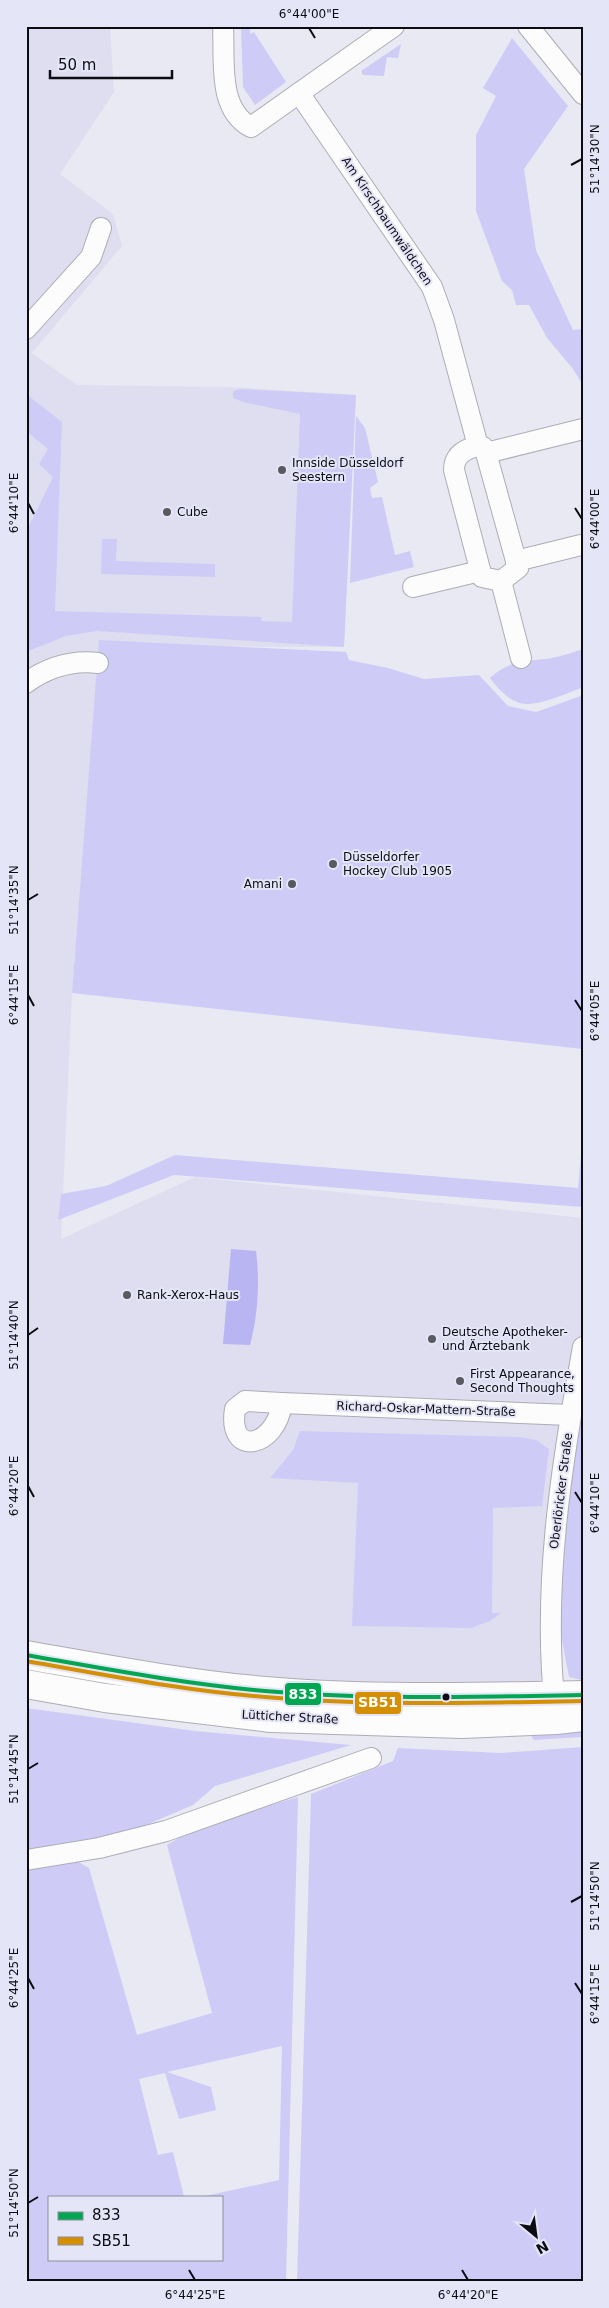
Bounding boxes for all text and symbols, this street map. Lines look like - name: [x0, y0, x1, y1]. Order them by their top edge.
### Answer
- text: 6°44'00"E: [279, 7, 339, 21]
- scale bar: [50, 48, 172, 80]
- text: 50 m: [58, 56, 96, 74]
- text: 51°14'30"N: [588, 124, 602, 194]
- street label: Am Kirschbaumwäldchen: [339, 154, 435, 288]
- place label: Innside Düsseldorf Seestern: [292, 456, 404, 484]
- marker: Innside Düsseldorf Seestern: [276, 464, 288, 476]
- text: 6°44'10"E: [7, 473, 21, 533]
- text: 6°44'00"E: [588, 489, 602, 549]
- place label: Cube: [177, 505, 208, 519]
- marker: Cube: [161, 506, 173, 518]
- place label: Düsseldorfer Hockey Club 1905: [343, 850, 452, 878]
- marker: Düsseldorfer Hockey Club 1905: [327, 858, 339, 870]
- text: 51°14'35"N: [7, 865, 21, 935]
- place label: Amani: [244, 877, 282, 891]
- marker: Amani: [286, 878, 298, 890]
- text: 6°44'15"E: [7, 965, 21, 1025]
- text: 6°44'05"E: [588, 981, 602, 1041]
- place label: Rank-Xerox-Haus: [137, 1288, 239, 1302]
- marker: Rank-Xerox-Haus: [121, 1289, 133, 1301]
- text: 51°14'40"N: [7, 1300, 21, 1370]
- place label: Deutsche Apotheker- und Ärztebank: [442, 1325, 568, 1353]
- marker: Deutsche Apotheker- und Ärztebank: [426, 1333, 438, 1345]
- place label: First Appearance, Second Thoughts: [470, 1367, 575, 1395]
- marker: First Appearance, Second Thoughts: [454, 1375, 466, 1387]
- street label: Richard-Oskar-Mattern-Straße: [336, 1399, 516, 1419]
- street label: Oberlöricker Straße: [547, 1432, 575, 1550]
- text: 6°44'20"E: [7, 1456, 21, 1516]
- text: 6°44'10"E: [588, 1473, 602, 1533]
- line badge: 833: [284, 1682, 322, 1706]
- text: 833: [288, 1686, 318, 1702]
- line badge: SB51: [354, 1691, 402, 1715]
- unlabelled marker: [441, 1692, 451, 1702]
- text: SB51: [358, 1694, 398, 1710]
- street label: Lütticher Straße: [241, 1707, 339, 1727]
- text: 51°14'45"N: [7, 1734, 21, 1804]
- text: 51°14'50"N: [588, 1861, 602, 1931]
- text: 6°44'25"E: [7, 1948, 21, 2008]
- text: 6°44'15"E: [588, 1964, 602, 2024]
- text: 51°14'50"N: [7, 2168, 21, 2238]
- legend: [48, 2196, 222, 2260]
- text: 833: [92, 2206, 121, 2224]
- north arrow: [512, 2210, 562, 2260]
- text: SB51: [92, 2232, 131, 2250]
- text: N: [533, 2238, 551, 2257]
- text: 6°44'25"E: [165, 2288, 225, 2302]
- text: 6°44'20"E: [438, 2288, 498, 2302]

